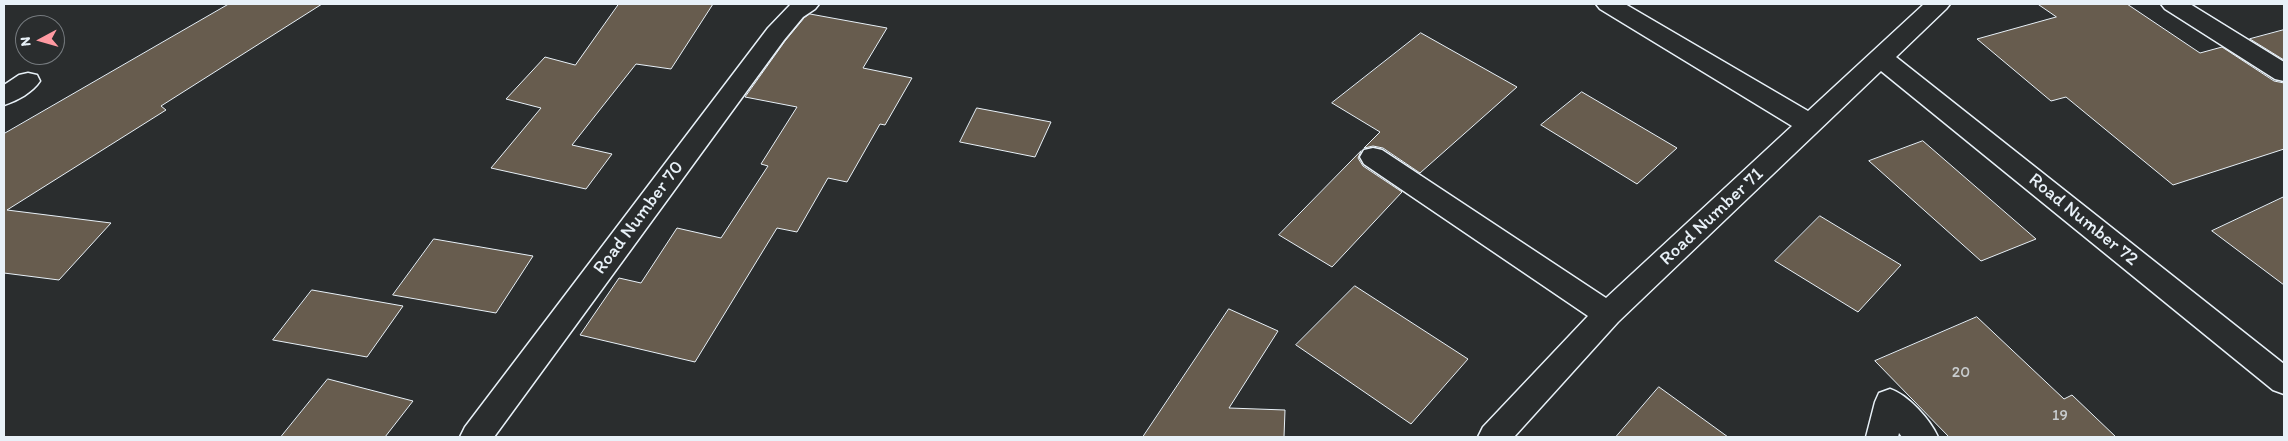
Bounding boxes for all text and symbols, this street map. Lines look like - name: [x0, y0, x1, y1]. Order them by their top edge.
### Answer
- north arrow: [15, 15, 65, 65]
- text: N: [17, 36, 35, 47]
- street label: Road Number 70: [589, 157, 689, 279]
- street label: Road Number 71: [1655, 163, 1769, 271]
- street label: Road Number 72: [2024, 169, 2142, 271]
- house number: 20: [1952, 363, 1970, 383]
- house number: 19: [2052, 406, 2068, 426]

